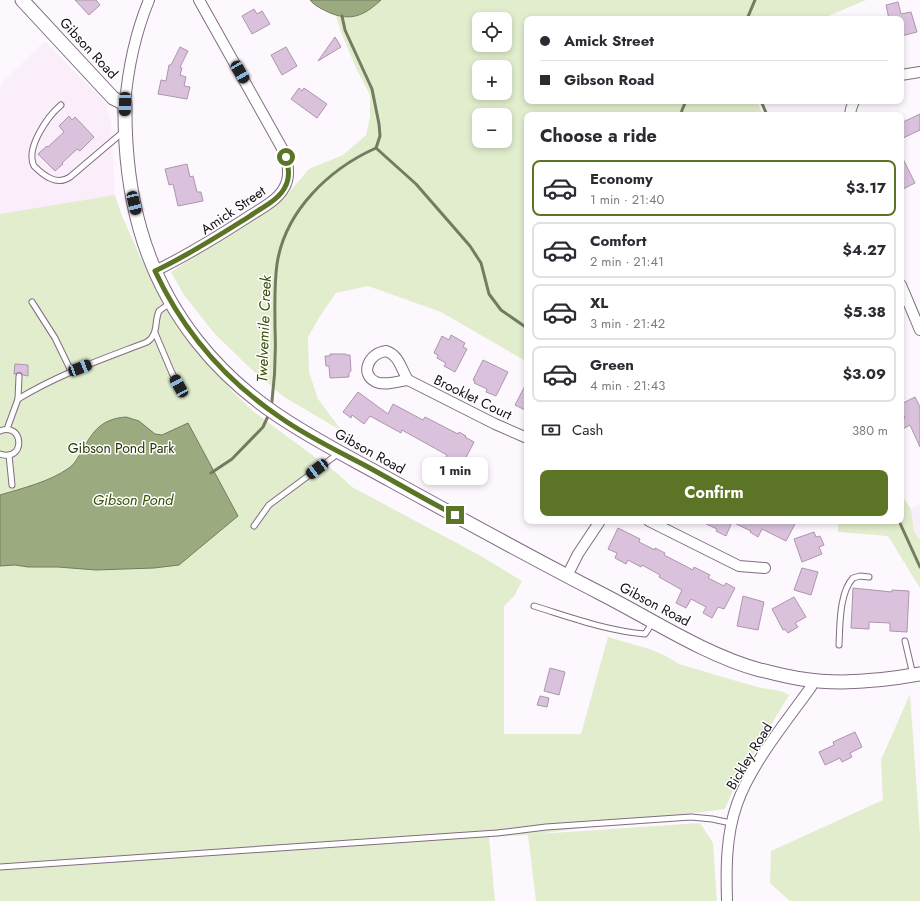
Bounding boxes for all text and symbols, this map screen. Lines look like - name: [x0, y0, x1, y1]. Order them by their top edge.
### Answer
- map controls: [472, 12, 512, 148]
- button: locate: [472, 12, 512, 52]
- street label: Gibson Road: [55, 13, 123, 83]
- text: Amick Street: [564, 30, 654, 52]
- car: [229, 59, 251, 85]
- button: +: [472, 60, 512, 100]
- text: Gibson Road: [564, 69, 654, 91]
- car: [119, 92, 131, 116]
- button: −: [472, 108, 512, 148]
- text: Choose a ride: [540, 123, 657, 149]
- route start: [277, 148, 295, 166]
- text: Economy: [590, 168, 653, 190]
- icon: car: [542, 170, 578, 206]
- text: $3.17: [846, 177, 886, 199]
- street label: Amick Street: [197, 181, 270, 239]
- car: [125, 190, 143, 216]
- text: 1 min · 21:40: [590, 190, 664, 209]
- text: Comfort: [590, 230, 647, 252]
- icon: car: [542, 232, 578, 268]
- text: $4.27: [842, 239, 886, 261]
- text: 2 min · 21:41: [590, 252, 664, 271]
- water label: Twelvemile Creek: [251, 274, 277, 383]
- text: XL: [590, 292, 608, 314]
- icon: car: [542, 294, 578, 330]
- text: $5.38: [843, 301, 886, 323]
- text: 3 min · 21:42: [590, 314, 665, 333]
- text: Green: [590, 354, 634, 376]
- icon: car: [542, 356, 578, 392]
- car: [67, 358, 93, 378]
- text: $3.09: [843, 363, 886, 385]
- street label: Brooklet Court: [431, 369, 516, 425]
- car: [168, 373, 190, 399]
- text: 4 min · 21:43: [590, 376, 665, 395]
- icon: cash: [540, 419, 562, 441]
- text: Cash: [572, 419, 603, 441]
- text: 380 m: [852, 421, 888, 440]
- street label: Gibson Road: [331, 423, 409, 479]
- park label: Gibson Pond Park: [68, 438, 175, 458]
- car: [304, 457, 330, 481]
- callout: 1 min: [422, 457, 488, 485]
- text: 1 min: [439, 461, 471, 480]
- button: Confirm: [540, 470, 888, 516]
- water label: Gibson Pond: [93, 489, 174, 511]
- route end: [446, 506, 464, 524]
- street label: Gibson Road: [616, 577, 694, 631]
- street label: Bickley Road: [721, 719, 777, 793]

